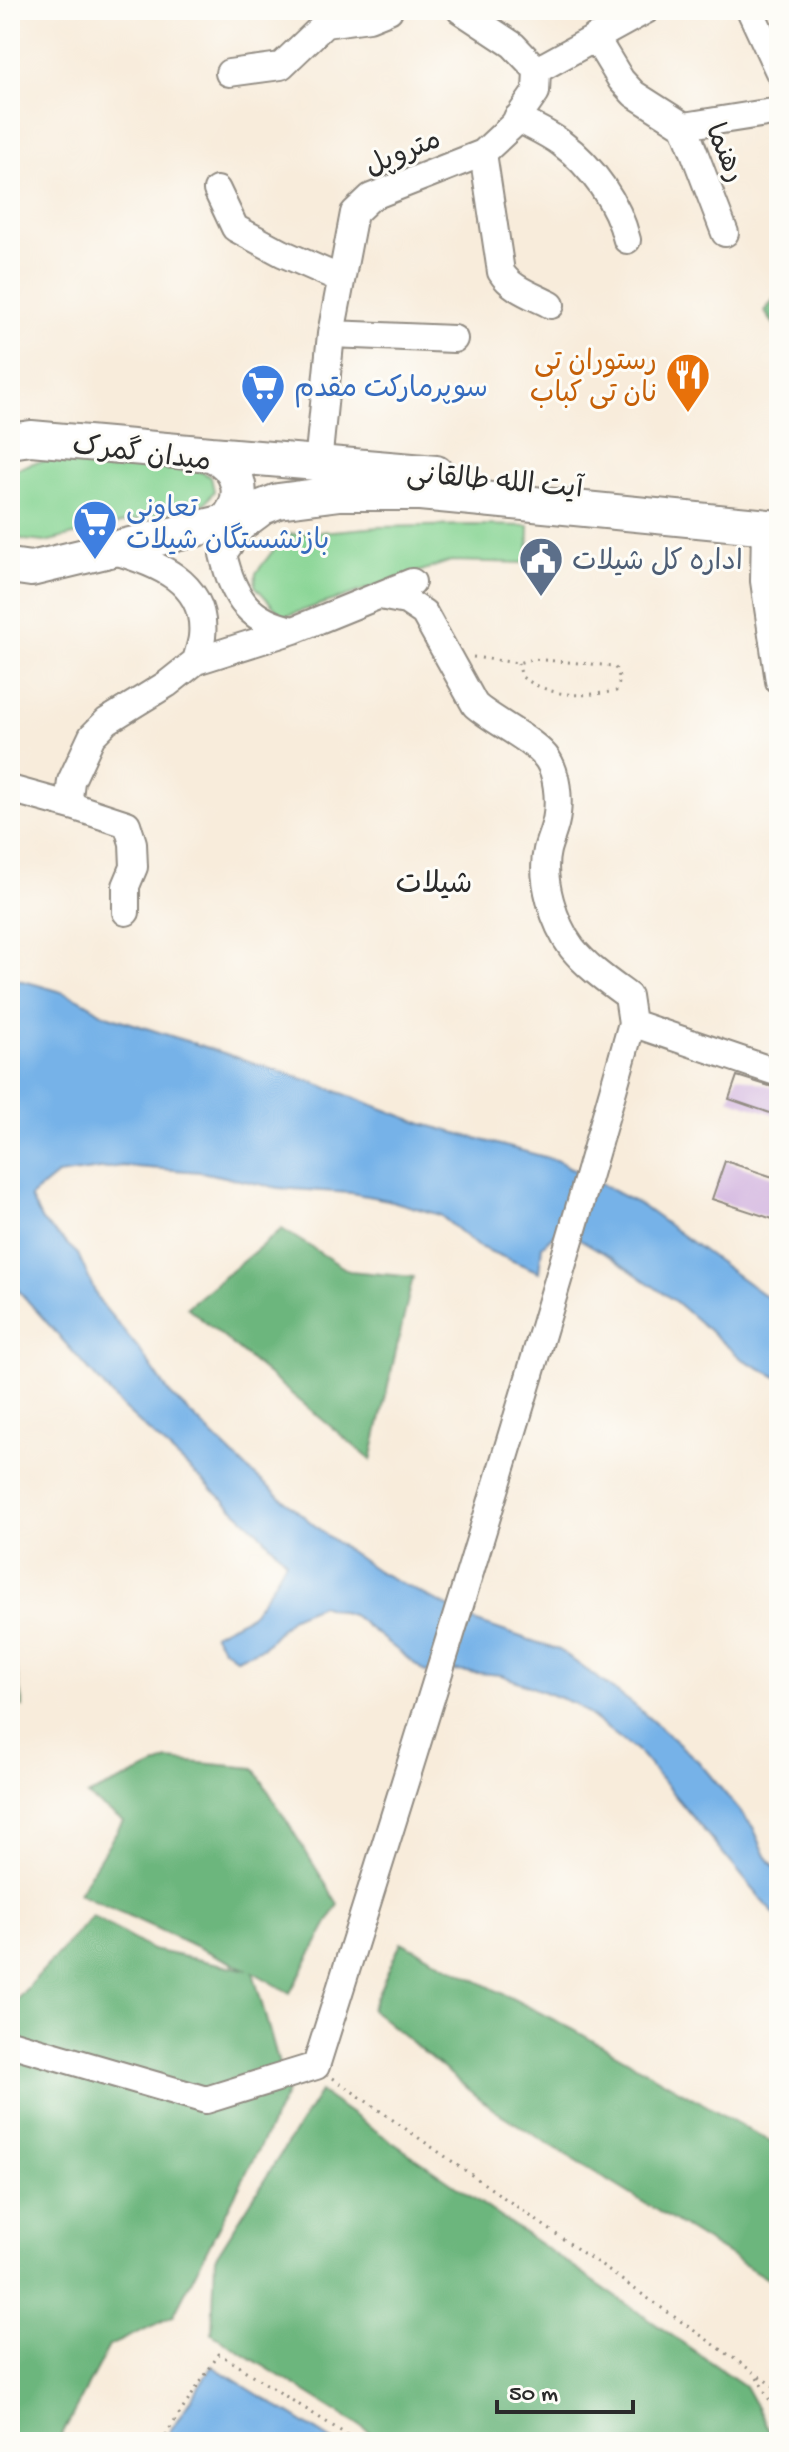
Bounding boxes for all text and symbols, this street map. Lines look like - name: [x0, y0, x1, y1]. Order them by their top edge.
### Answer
- street label: رهنما: [696, 119, 750, 188]
- street label: متروپل: [361, 125, 446, 186]
- place label: رستوران تی نان تی کباب: [530, 347, 657, 412]
- restaurant icon: رستوران تی نان تی کباب: [664, 351, 712, 414]
- supermarket icon: سوپرمارکت مقدم: [239, 362, 287, 425]
- place label: سوپرمارکت مقدم: [294, 374, 488, 408]
- street label: میدان گمرک: [70, 427, 213, 480]
- street label: آیت الله طالقانی: [405, 457, 585, 508]
- place label: تعاونی بازنشستگان شیلات: [126, 494, 329, 559]
- supermarket icon: تعاونی بازنشستگان شیلات: [71, 498, 119, 561]
- public building icon: اداره کل شیلات: [517, 535, 565, 598]
- place label: اداره کل شیلات: [572, 547, 743, 580]
- district label: شیلات: [395, 869, 473, 904]
- scale bar: [497, 2364, 633, 2414]
- text: 50 m: [509, 2381, 558, 2410]

